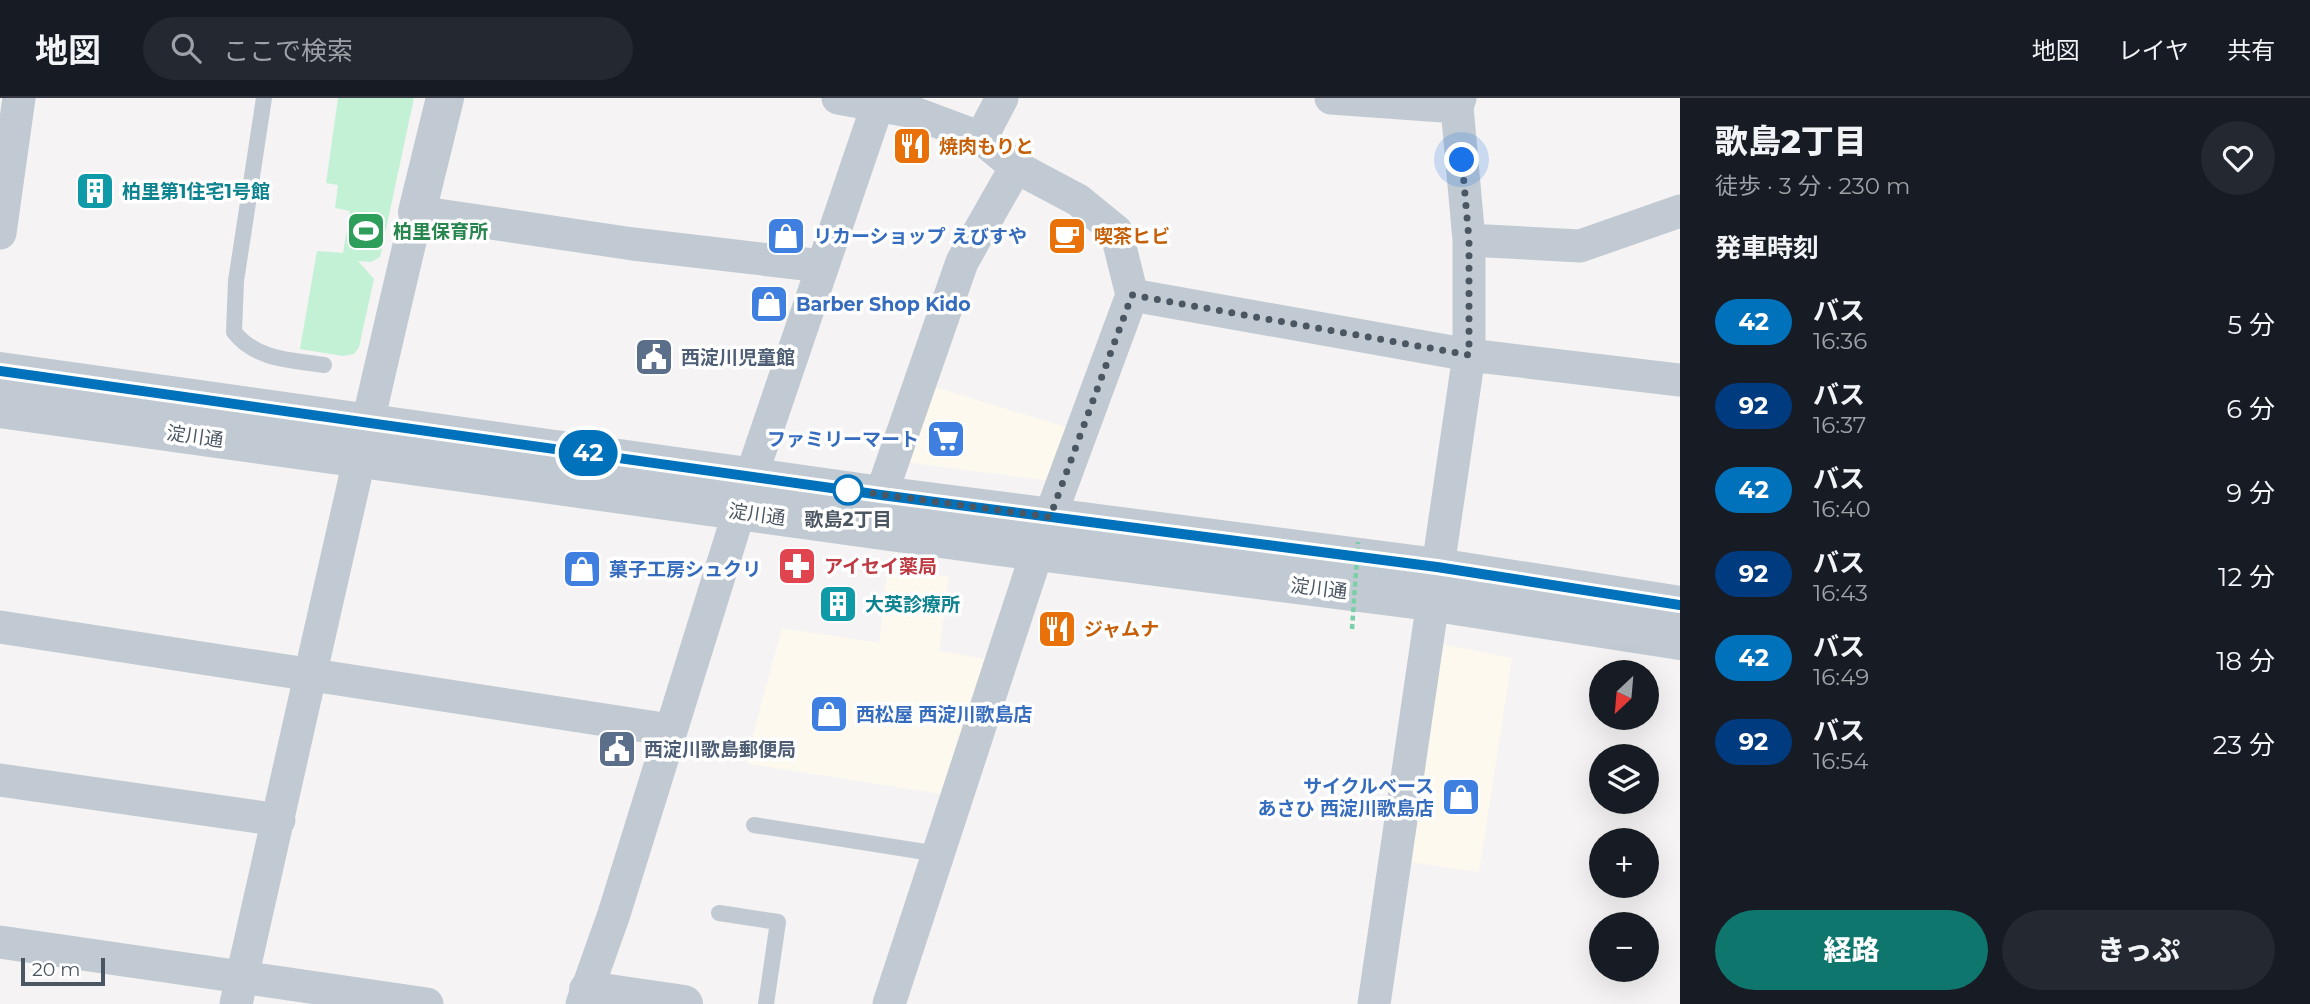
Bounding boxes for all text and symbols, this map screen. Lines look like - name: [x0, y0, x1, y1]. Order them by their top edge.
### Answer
- search box: [143, 17, 633, 80]
- icon: search: [167, 29, 205, 67]
- text: 地図: [35, 30, 101, 70]
- text: ここで検索: [223, 35, 353, 67]
- text: 地図: [2032, 36, 2080, 65]
- text: レイヤ: [2118, 36, 2189, 65]
- text: 共有: [2227, 36, 2275, 65]
- text: 歌島2丁目: [1715, 121, 1867, 161]
- button: heart: [2201, 121, 2275, 195]
- restaurant icon: 焼肉もりと: [891, 125, 933, 167]
- place label: 焼肉もりと: [939, 135, 1034, 158]
- your location: [1444, 142, 1479, 177]
- building icon: 柏里第1住宅1号館: [74, 170, 116, 212]
- text: 徒歩 · 3 分 · 230 m: [1715, 172, 1910, 200]
- place label: 柏里第1住宅1号館: [122, 180, 270, 203]
- sports icon: 柏里保育所: [345, 210, 387, 252]
- shop icon: リカーショップ えびすや: [765, 215, 807, 257]
- cafe icon: 喫茶ヒビ: [1046, 215, 1088, 257]
- place label: 柏里保育所: [393, 220, 488, 243]
- place label: リカーショップ えびすや: [813, 225, 1027, 248]
- place label: 喫茶ヒビ: [1094, 225, 1170, 248]
- text: 発車時刻: [1715, 232, 1819, 264]
- shop icon: Barber Shop Kido: [748, 283, 790, 325]
- place label: Barber Shop Kido: [796, 293, 971, 316]
- text: バス: [1813, 295, 1865, 327]
- text: 42: [1738, 307, 1769, 336]
- text: 5 分: [2227, 309, 2275, 341]
- text: 16:36: [1813, 327, 1867, 355]
- public building icon: 西淀川児童館: [633, 336, 675, 378]
- place label: 西淀川児童館: [681, 346, 795, 369]
- text: バス: [1813, 379, 1865, 411]
- text: 92: [1739, 391, 1768, 420]
- text: 6 分: [2226, 393, 2275, 425]
- text: 16:37: [1813, 411, 1866, 439]
- supermarket icon: ファミリーマート: [925, 418, 967, 460]
- street label: 淀川通: [165, 421, 225, 452]
- place label: ファミリーマート: [767, 428, 919, 451]
- line badge: 42: [556, 430, 620, 476]
- text: 42: [573, 438, 603, 467]
- text: バス: [1813, 463, 1865, 495]
- marker: 歌島2丁目: [833, 475, 863, 505]
- text: 42: [1738, 475, 1769, 504]
- text: 9 分: [2226, 477, 2275, 509]
- text: 16:40: [1813, 495, 1871, 523]
- street label: 淀川通: [727, 499, 787, 530]
- place label: 歌島2丁目: [804, 508, 892, 531]
- pharmacy icon: アイセイ薬局: [776, 545, 818, 587]
- text: バス: [1813, 547, 1865, 579]
- shop icon: 菓子工房シュクリ: [561, 548, 603, 590]
- place label: アイセイ薬局: [824, 555, 937, 578]
- place label: 菓子工房シュクリ: [609, 558, 761, 581]
- text: 92: [1739, 559, 1768, 588]
- text: 12 分: [2218, 561, 2275, 593]
- street label: 淀川通: [1289, 574, 1349, 603]
- text: 16:43: [1813, 579, 1868, 607]
- building icon: 大英診療所: [817, 583, 859, 625]
- place label: 大英診療所: [865, 593, 960, 616]
- restaurant icon: ジャムナ: [1036, 608, 1078, 650]
- place label: ジャムナ: [1084, 618, 1159, 641]
- text: バス: [1813, 631, 1865, 663]
- text: 42: [1738, 643, 1769, 672]
- text: 18 分: [2216, 645, 2275, 677]
- north arrow: [1589, 660, 1659, 730]
- map controls: [1589, 660, 1659, 982]
- text: 16:49: [1813, 663, 1869, 691]
- shop icon: 西松屋 西淀川歌島店: [808, 693, 850, 735]
- place label: 西松屋 西淀川歌島店: [856, 703, 1032, 726]
- text: バス: [1813, 715, 1865, 747]
- text: 92: [1739, 727, 1768, 756]
- public building icon: 西淀川歌島郵便局: [596, 728, 638, 770]
- text: 23 分: [2213, 729, 2275, 761]
- place label: 西淀川歌島郵便局: [644, 738, 796, 761]
- button: layers: [1589, 744, 1659, 814]
- text: 16:54: [1813, 747, 1868, 775]
- place label: サイクルベース あさひ 西淀川歌島店: [1258, 775, 1434, 820]
- shop icon: サイクルベース あさひ 西淀川歌島店: [1440, 776, 1482, 818]
- button: +: [1589, 828, 1659, 898]
- button: 経路: [1715, 910, 1988, 990]
- button: きっぷ: [2002, 910, 2275, 990]
- button: −: [1589, 912, 1659, 982]
- scale bar: [21, 955, 105, 987]
- text: 20 m: [32, 958, 80, 981]

